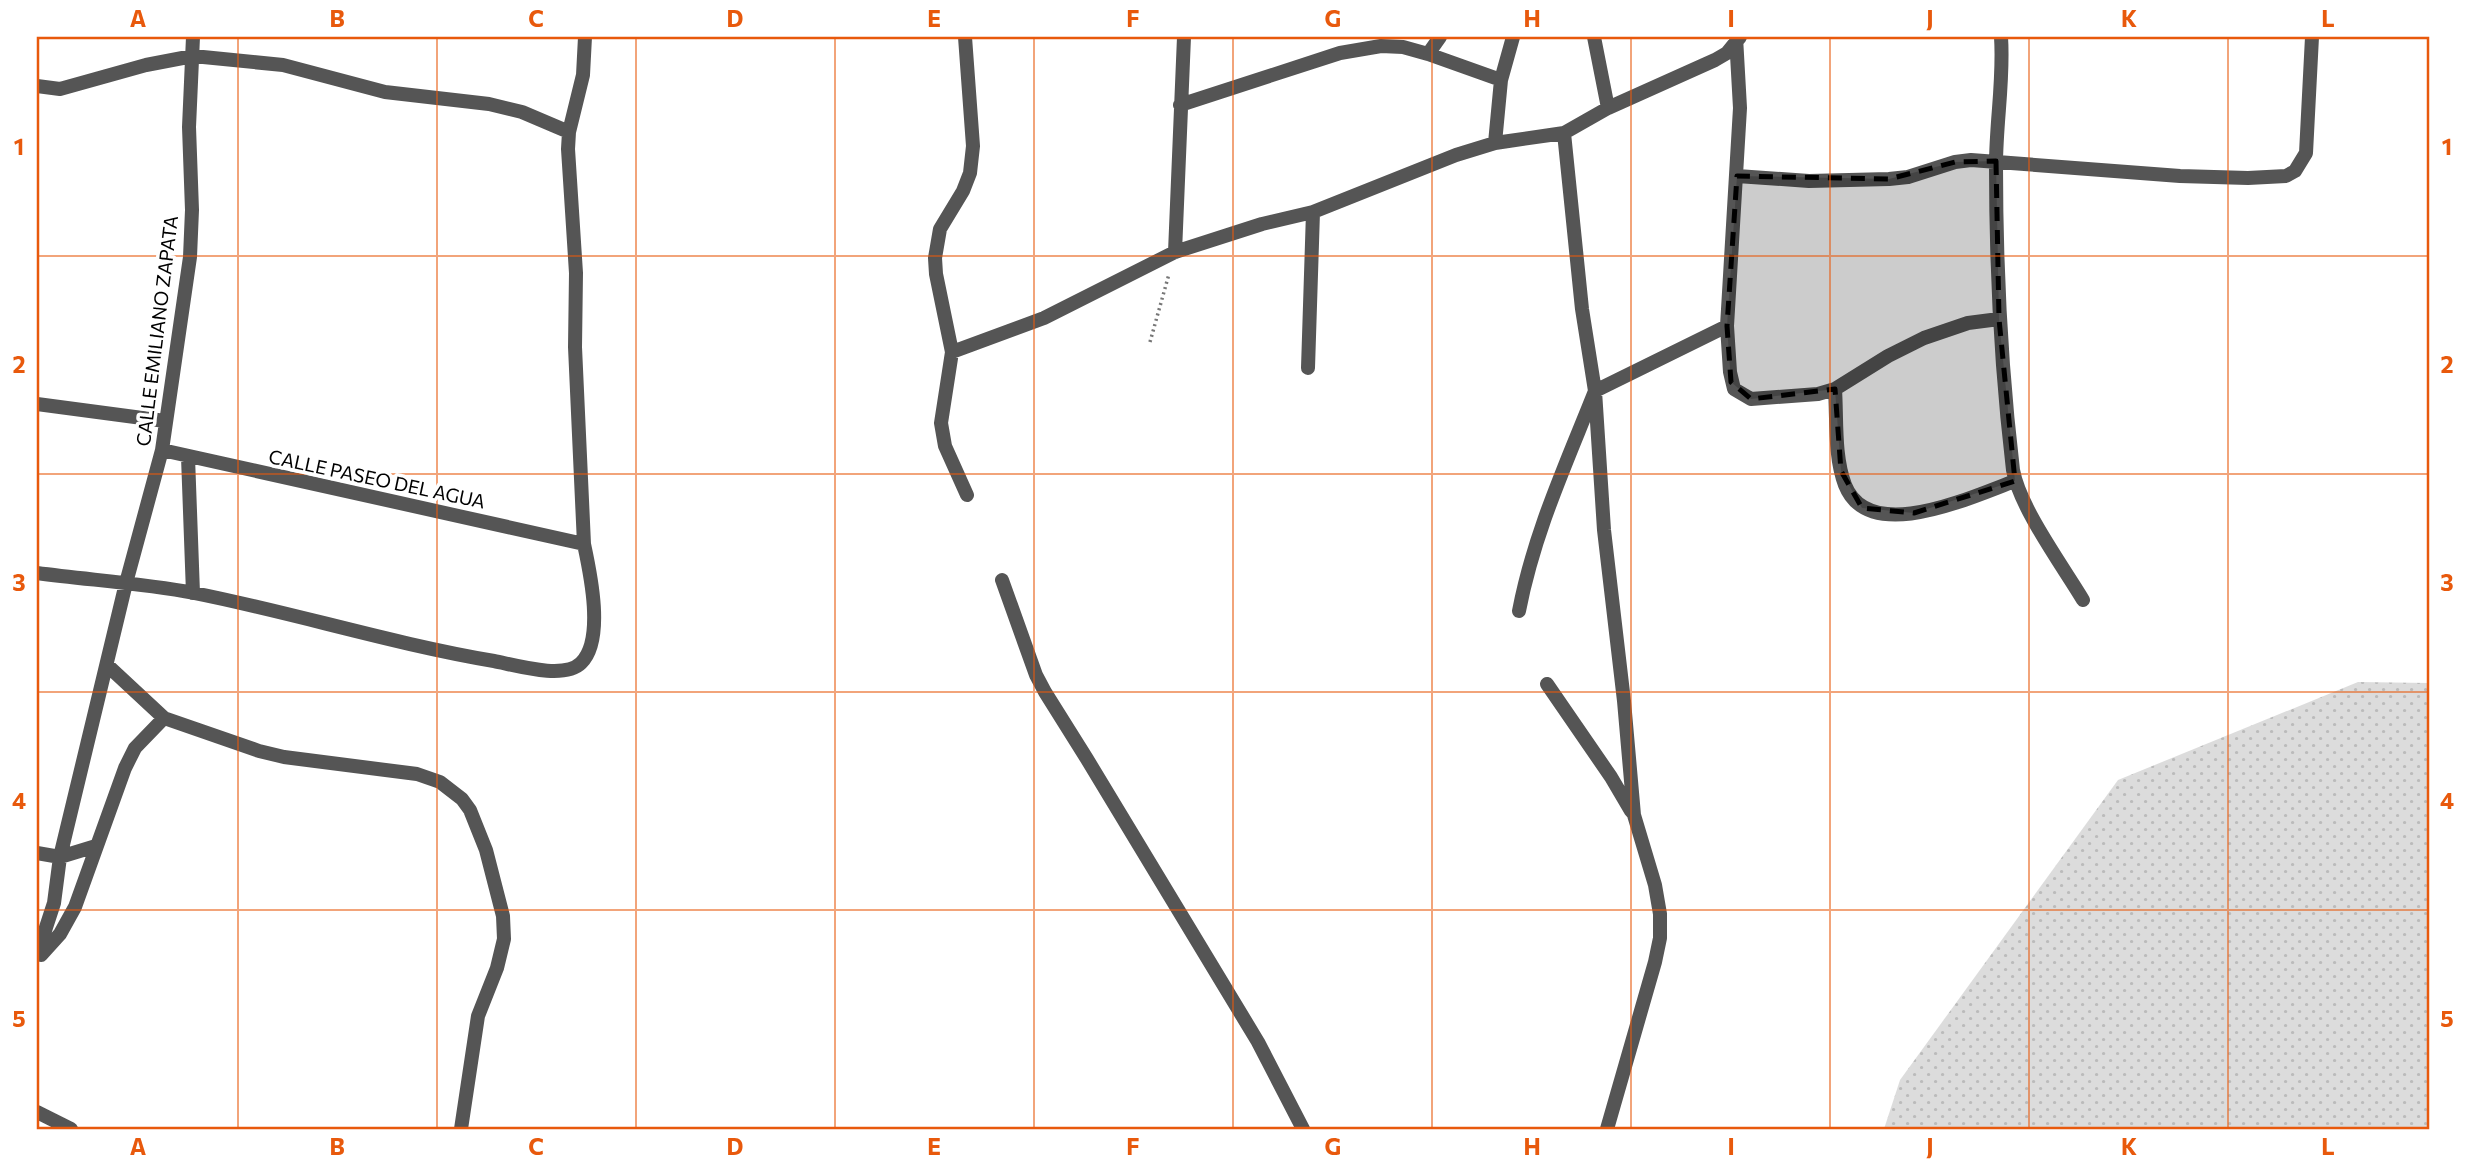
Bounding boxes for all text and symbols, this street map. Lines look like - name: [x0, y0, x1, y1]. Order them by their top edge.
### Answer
- text: A: [130, 4, 147, 32]
- text: B: [329, 4, 345, 32]
- text: C: [528, 4, 544, 32]
- text: D: [727, 4, 744, 32]
- text: E: [927, 4, 941, 32]
- text: F: [1126, 4, 1140, 32]
- text: G: [1325, 4, 1341, 32]
- text: H: [1523, 4, 1541, 32]
- text: I: [1727, 4, 1735, 32]
- text: J: [1926, 4, 1934, 32]
- text: K: [2121, 4, 2137, 32]
- text: L: [2321, 4, 2335, 32]
- text: 1: [14, 132, 24, 160]
- text: 1: [2442, 132, 2452, 160]
- street label: CALLE EMILIANO ZAPATA: [131, 214, 182, 448]
- text: 2: [12, 350, 26, 378]
- text: 2: [2440, 350, 2454, 378]
- street label: CALLE PASEO DEL AGUA: [267, 444, 488, 513]
- text: 3: [12, 568, 26, 596]
- text: 3: [2440, 568, 2454, 596]
- text: 4: [12, 786, 26, 814]
- text: 4: [2440, 786, 2454, 814]
- text: 5: [12, 1004, 26, 1032]
- text: 5: [2440, 1004, 2454, 1032]
- text: A: [130, 1132, 147, 1160]
- text: B: [329, 1132, 345, 1160]
- text: C: [528, 1132, 544, 1160]
- text: D: [727, 1132, 744, 1160]
- text: E: [927, 1132, 941, 1160]
- text: F: [1126, 1132, 1140, 1160]
- text: G: [1325, 1132, 1341, 1160]
- text: H: [1523, 1132, 1541, 1160]
- text: I: [1727, 1132, 1735, 1160]
- text: J: [1926, 1132, 1934, 1160]
- text: K: [2121, 1132, 2137, 1160]
- text: L: [2321, 1132, 2335, 1160]

